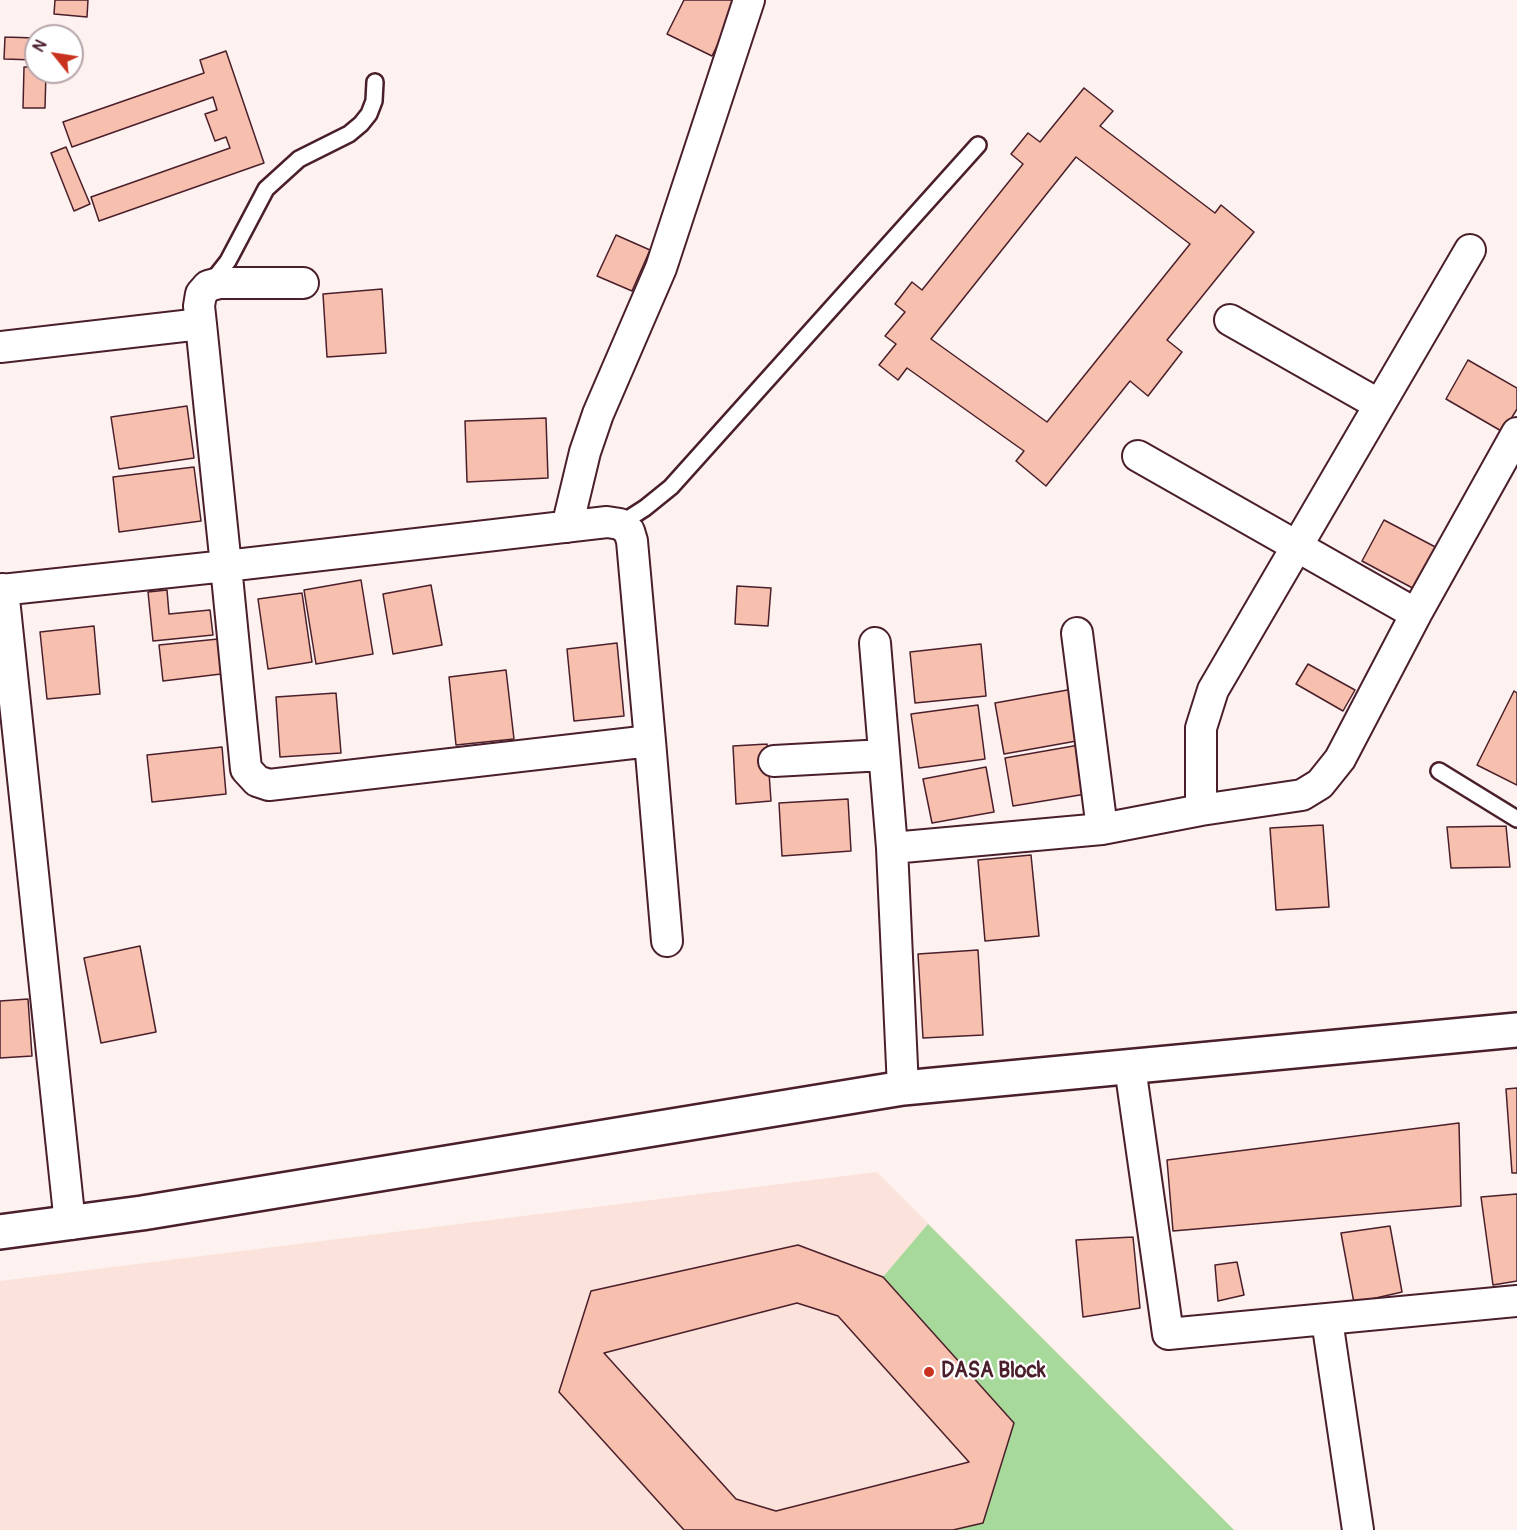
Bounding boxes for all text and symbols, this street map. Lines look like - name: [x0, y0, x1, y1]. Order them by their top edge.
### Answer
- north arrow: [24, 24, 84, 84]
- text: N: [29, 36, 52, 56]
- place label: DASA Block: [941, 1359, 1046, 1385]
- marker: DASA Block: [922, 1365, 936, 1379]

